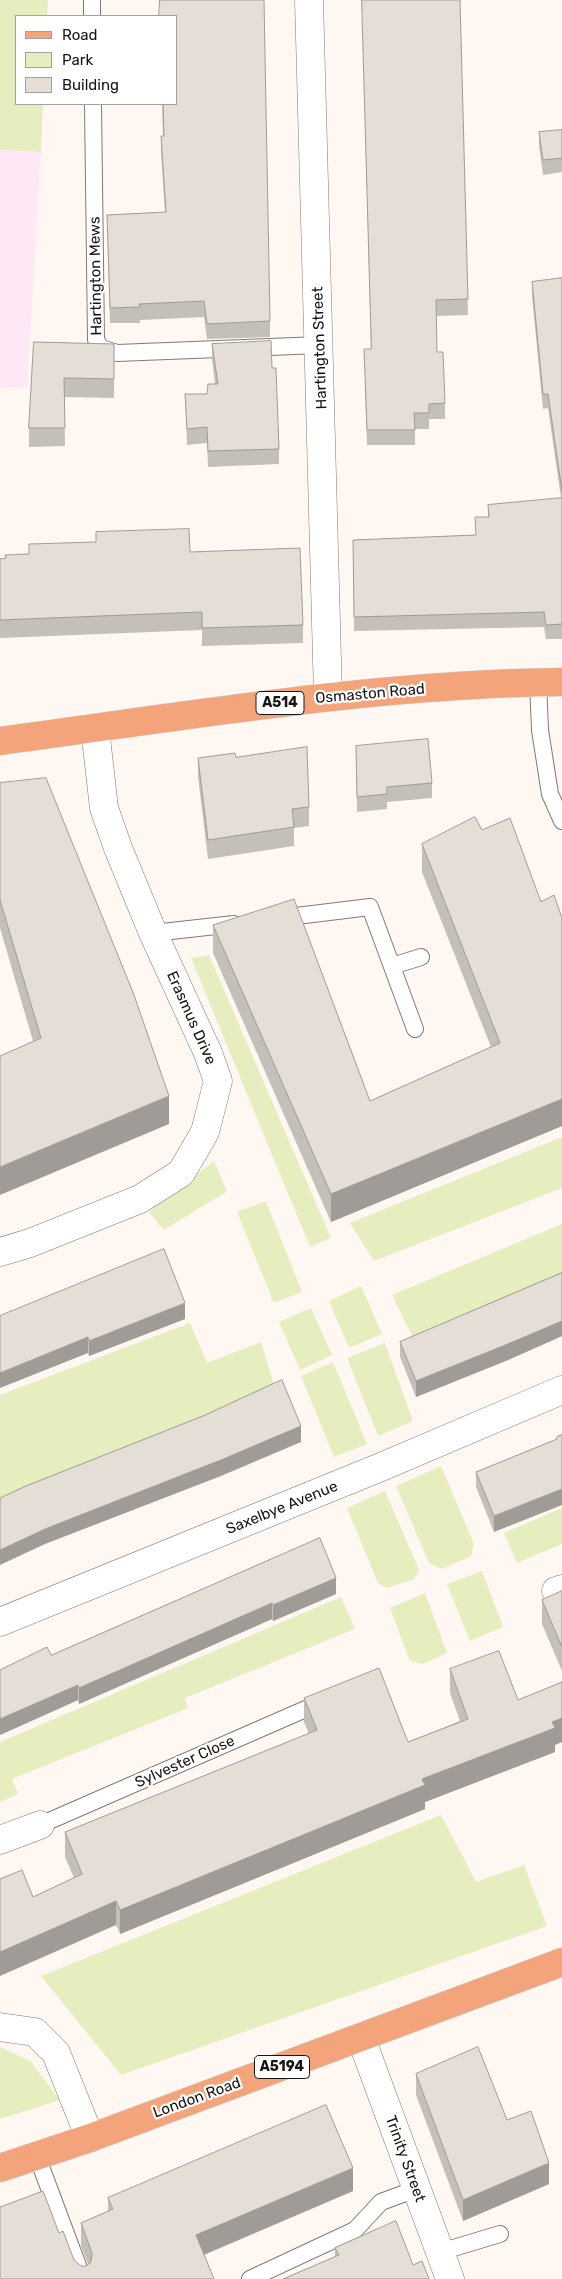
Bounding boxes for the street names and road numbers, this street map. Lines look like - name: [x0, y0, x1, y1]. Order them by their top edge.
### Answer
- street label: Hartington Mews: [86, 216, 106, 336]
- street label: Hartington Street: [309, 286, 331, 410]
- street label: Osmaston Road: [315, 680, 425, 708]
- road number: A514: [256, 691, 304, 714]
- street label: Erasmus Drive: [162, 968, 220, 1068]
- street label: Saxelbye Avenue: [224, 1477, 340, 1539]
- street label: Sylvester Close: [132, 1732, 238, 1792]
- road number: A5194: [254, 2056, 310, 2078]
- street label: London Road: [151, 2074, 243, 2122]
- street label: Trinity Street: [381, 2113, 429, 2205]

